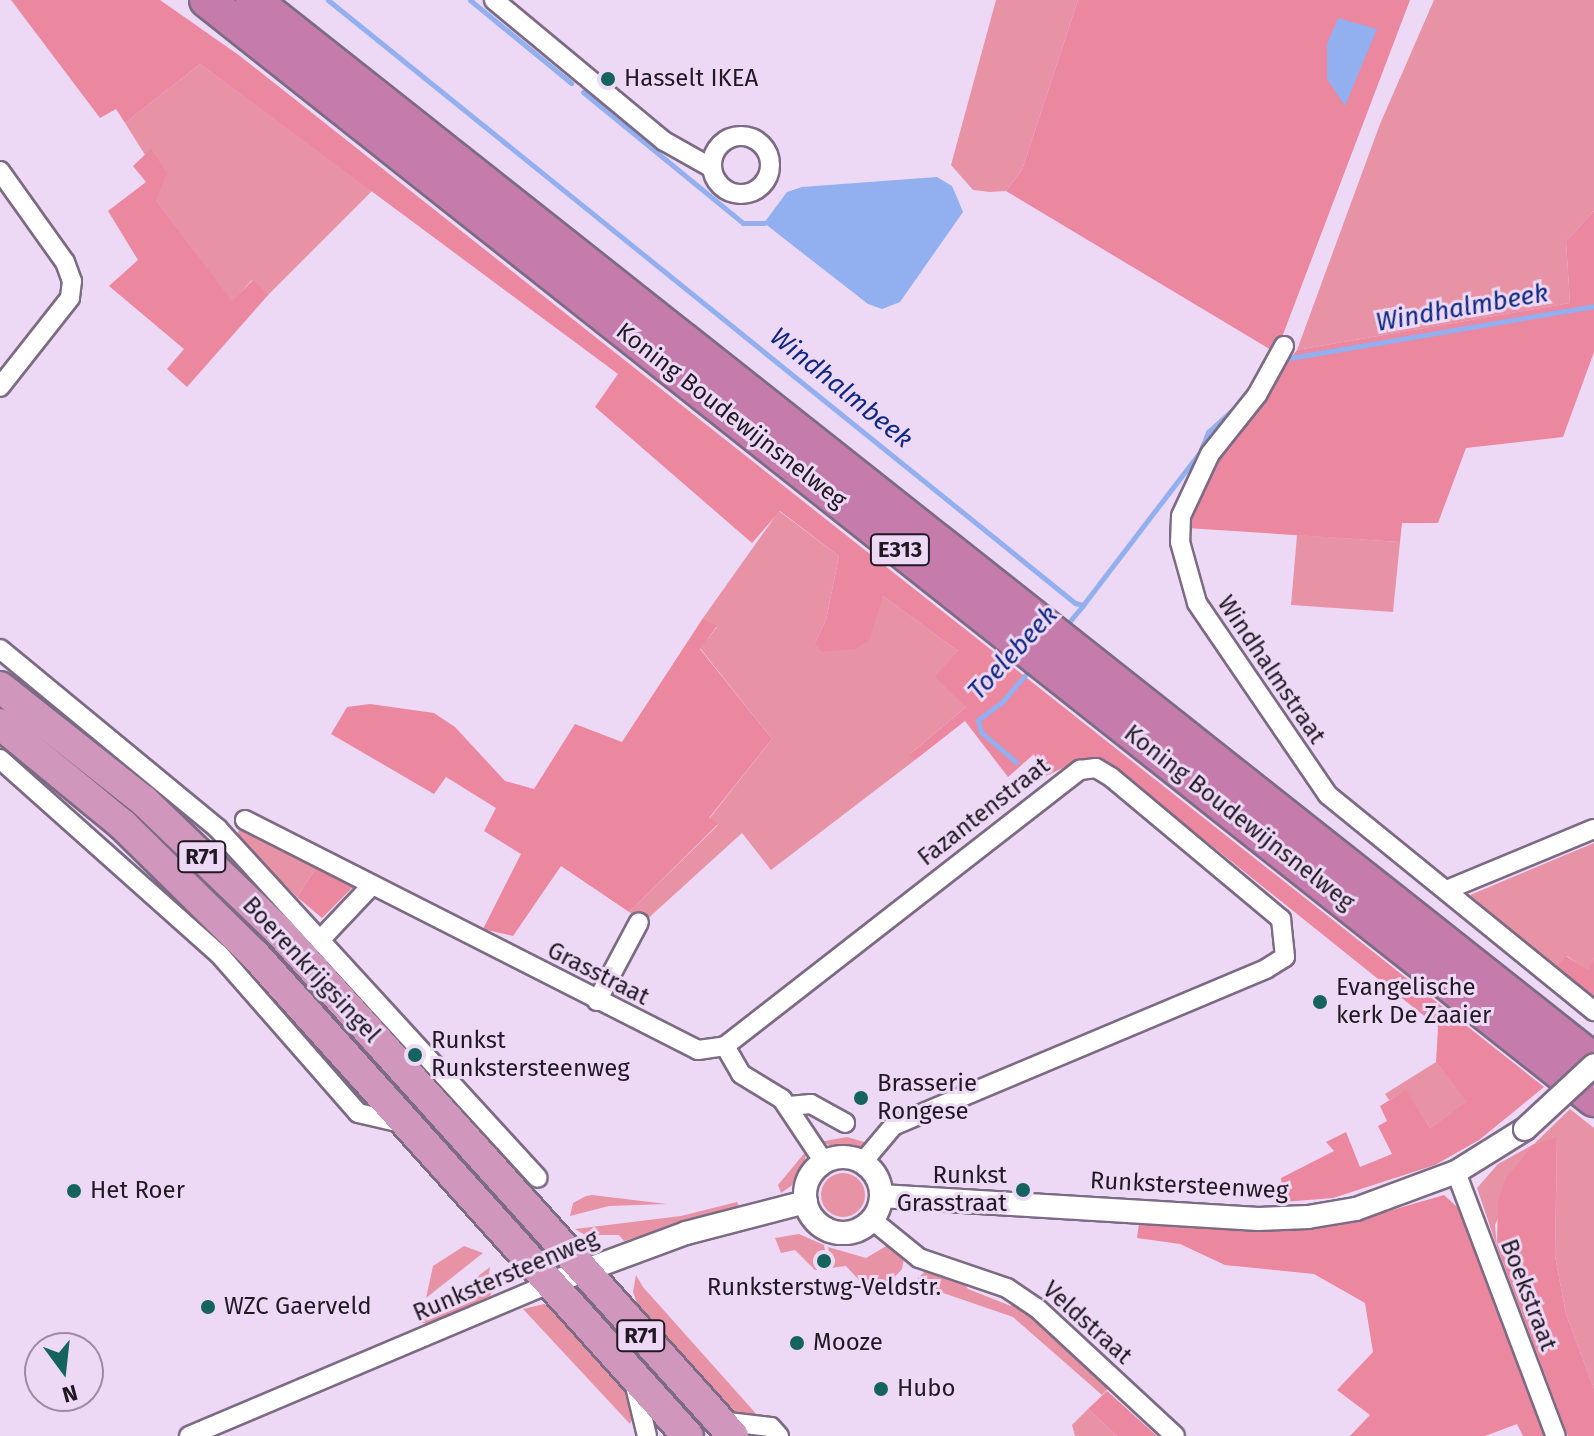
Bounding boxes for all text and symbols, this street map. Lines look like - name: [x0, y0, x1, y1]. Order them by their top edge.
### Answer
- place label: Hasselt IKEA: [624, 65, 758, 93]
- marker: Hasselt IKEA: [599, 70, 617, 88]
- water label: Windhalmbeek: [1373, 278, 1551, 338]
- street label: Koning Boudewijnsnelweg: [610, 317, 852, 515]
- water label: Windhalmbeek: [763, 321, 919, 455]
- road number: E313: [868, 532, 932, 568]
- street label: Windhalmstraat: [1211, 590, 1331, 750]
- water label: Toelebeek: [962, 600, 1064, 706]
- street label: Koning Boudewijnsnelweg: [1118, 719, 1360, 917]
- street label: Fazantenstraat: [912, 752, 1056, 872]
- road number: R71: [176, 839, 228, 875]
- street label: Boerenkrijgsingel: [236, 891, 386, 1049]
- street label: Grasstraat: [542, 936, 654, 1012]
- place label: Evangelische kerk De Zaaier: [1336, 974, 1491, 1030]
- marker: Evangelische kerk De Zaaier: [1311, 993, 1329, 1011]
- place label: Runkst Runkstersteenweg: [431, 1027, 630, 1083]
- marker: Runkst Runkstersteenweg: [406, 1046, 424, 1064]
- place label: Brasserie Rongese: [877, 1070, 977, 1126]
- marker: Brasserie Rongese: [852, 1089, 870, 1107]
- place label: Runkst Grasstraat: [897, 1162, 1007, 1218]
- street label: Runkstersteenweg: [1089, 1166, 1289, 1206]
- place label: Het Roer: [90, 1177, 185, 1205]
- marker: Runkst Grasstraat: [1014, 1181, 1032, 1199]
- marker: Het Roer: [65, 1182, 83, 1200]
- street label: Runkstersteenweg: [409, 1224, 603, 1328]
- street label: Boekstraat: [1494, 1235, 1562, 1355]
- marker: Runksterstwg-Veldstr.: [815, 1252, 833, 1270]
- place label: Runksterstwg-Veldstr.: [707, 1274, 941, 1302]
- street label: Veldstraat: [1036, 1275, 1138, 1371]
- place label: WZC Gaerveld: [224, 1293, 372, 1321]
- marker: WZC Gaerveld: [199, 1298, 217, 1316]
- road number: R71: [615, 1318, 667, 1354]
- place label: Mooze: [813, 1329, 883, 1357]
- north arrow: [24, 1332, 104, 1412]
- marker: Mooze: [788, 1334, 806, 1352]
- place label: Hubo: [897, 1375, 956, 1403]
- text: N: [59, 1379, 80, 1409]
- marker: Hubo: [872, 1380, 890, 1398]

